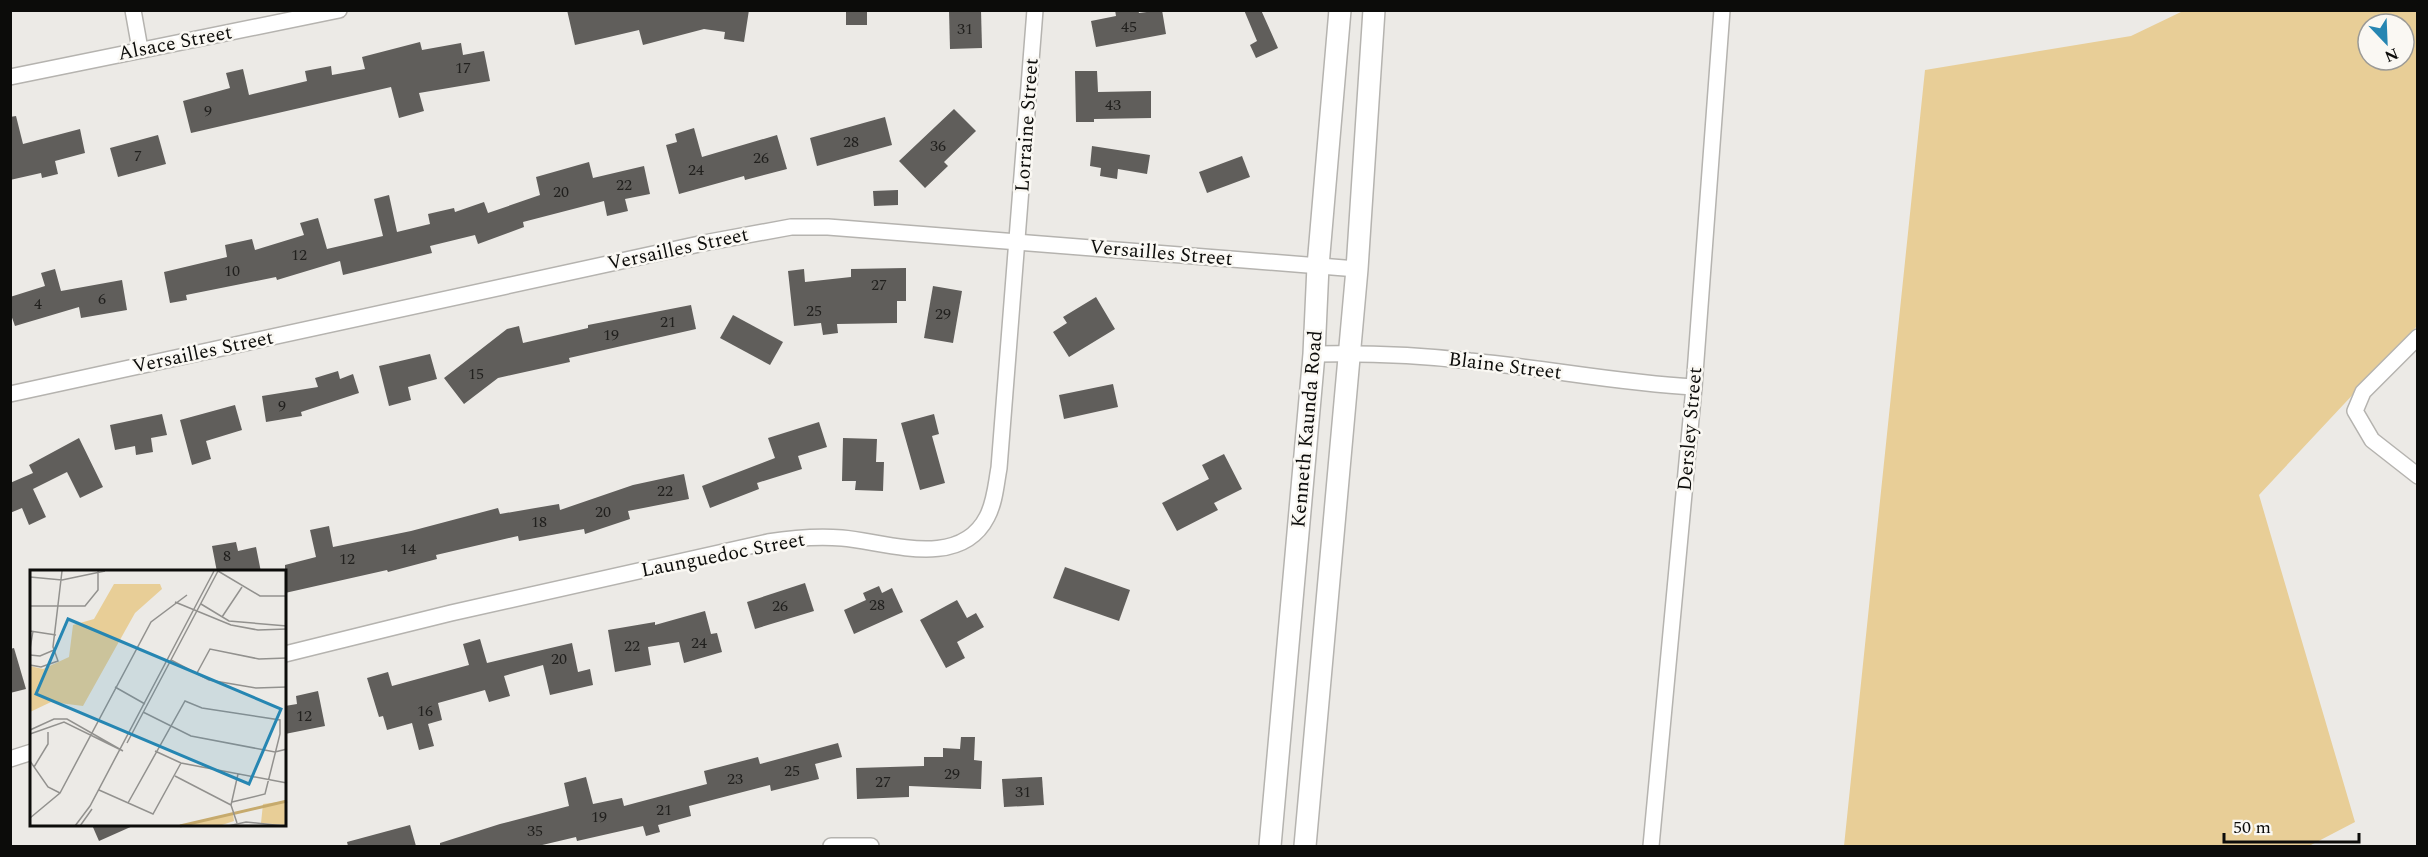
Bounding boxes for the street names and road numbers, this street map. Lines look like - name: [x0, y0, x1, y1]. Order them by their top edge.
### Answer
- street label: Alsace Street: [115, 17, 235, 69]
- street label: Lorraine Street: [1007, 57, 1047, 193]
- street label: Versailles Street: [605, 219, 751, 279]
- street label: Versailles Street: [1088, 232, 1234, 274]
- street label: Versailles Street: [130, 322, 276, 382]
- street label: Kenneth Kaunda Road: [1283, 329, 1331, 529]
- street label: Blaine Street: [1447, 344, 1563, 388]
- street label: Dersley Street: [1670, 366, 1710, 492]
- street label: Launguedoc Street: [639, 524, 807, 586]

